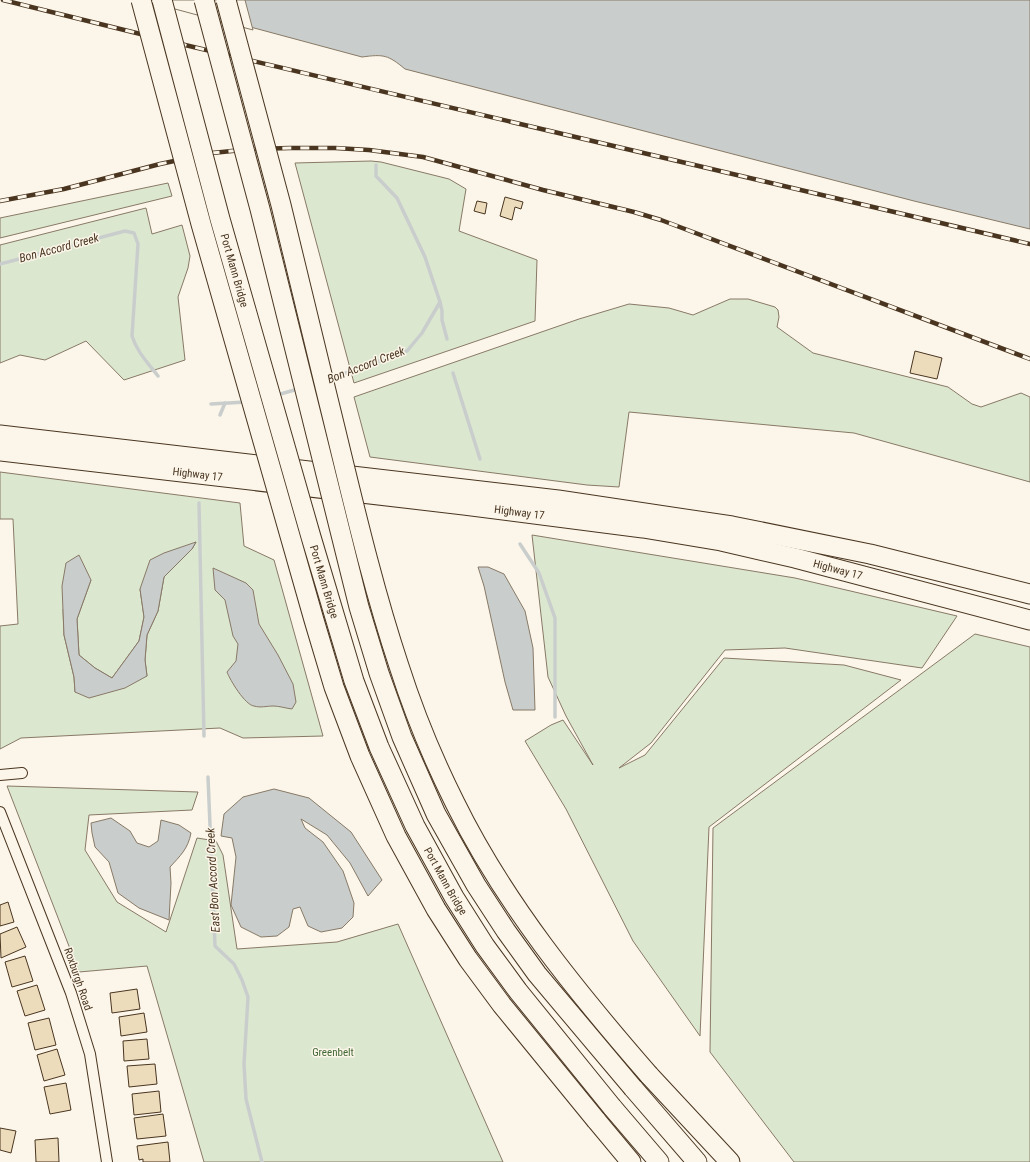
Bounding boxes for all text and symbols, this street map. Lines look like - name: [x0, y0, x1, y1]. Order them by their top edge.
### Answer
- water label: Bon Accord Creek: [18, 230, 101, 265]
- street label: Port Mann Bridge: [218, 232, 251, 309]
- water label: Bon Accord Creek: [325, 344, 407, 386]
- street label: Highway 17: [172, 465, 223, 483]
- street label: Highway 17: [494, 502, 545, 522]
- street label: Port Mann Bridge: [307, 544, 341, 620]
- street label: Highway 17: [812, 557, 864, 582]
- water label: East Bon Accord Creek: [203, 827, 223, 933]
- street label: Port Mann Bridge: [421, 845, 470, 917]
- street label: Roxburgh Road: [61, 946, 95, 1012]
- park label: Greenbelt: [312, 1046, 354, 1059]

